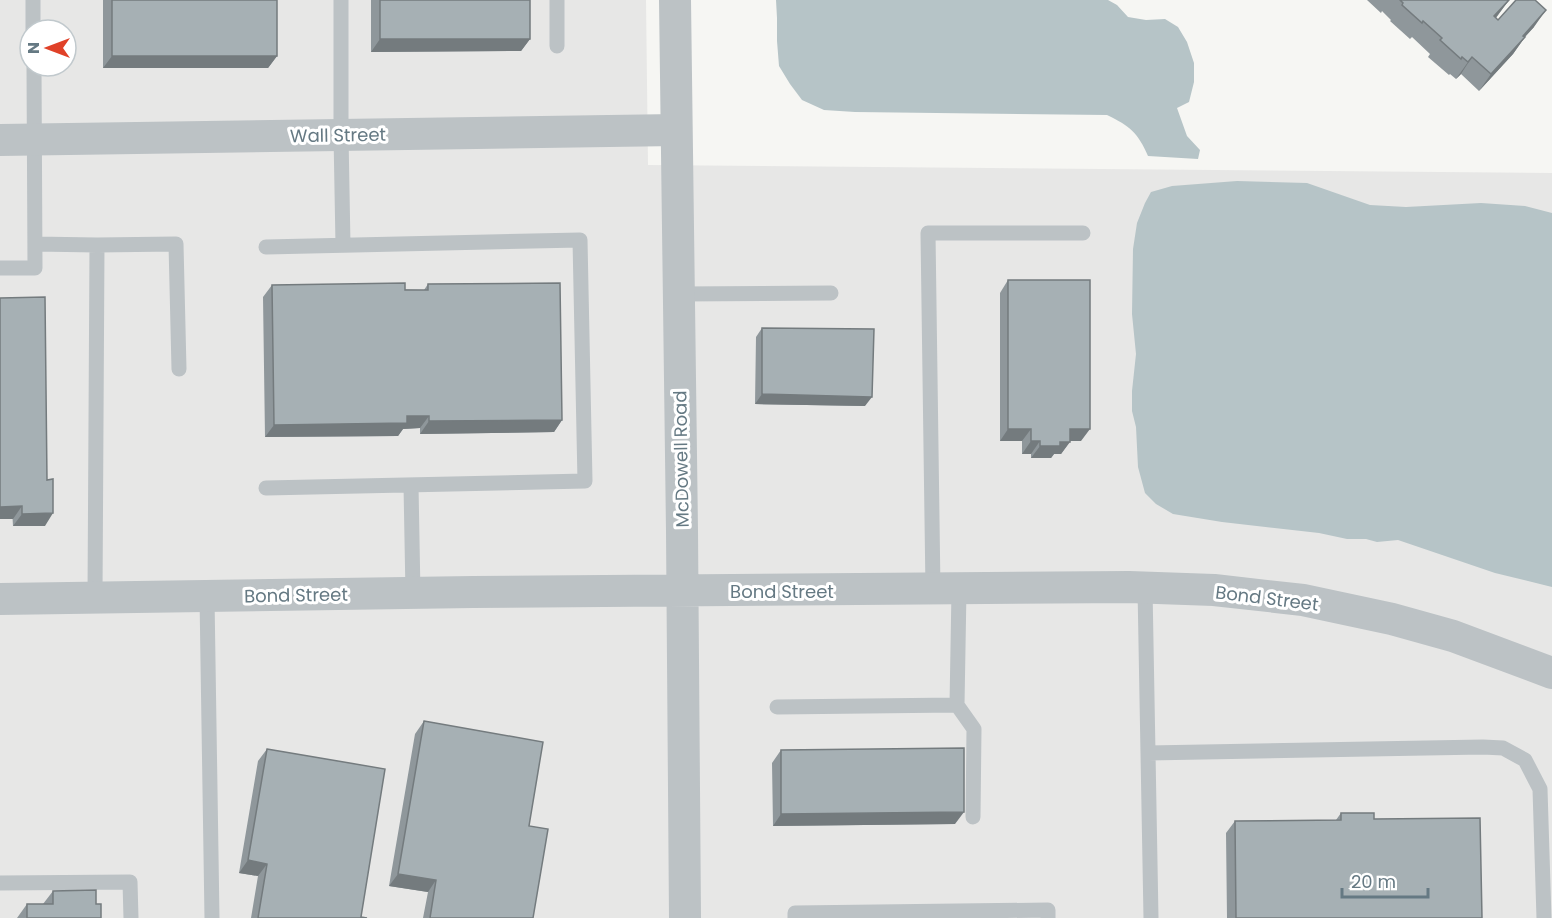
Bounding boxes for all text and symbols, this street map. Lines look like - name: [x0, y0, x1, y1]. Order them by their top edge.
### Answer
- north arrow: [18, 18, 78, 78]
- text: N: [22, 42, 45, 54]
- street label: Wall Street: [290, 122, 386, 148]
- street label: McDowell Road: [667, 390, 695, 528]
- street label: Bond Street: [730, 579, 834, 604]
- street label: Bond Street: [1214, 579, 1320, 617]
- street label: Bond Street: [244, 582, 348, 608]
- scale bar: [1342, 861, 1428, 899]
- text: 20 m: [1351, 869, 1396, 894]

